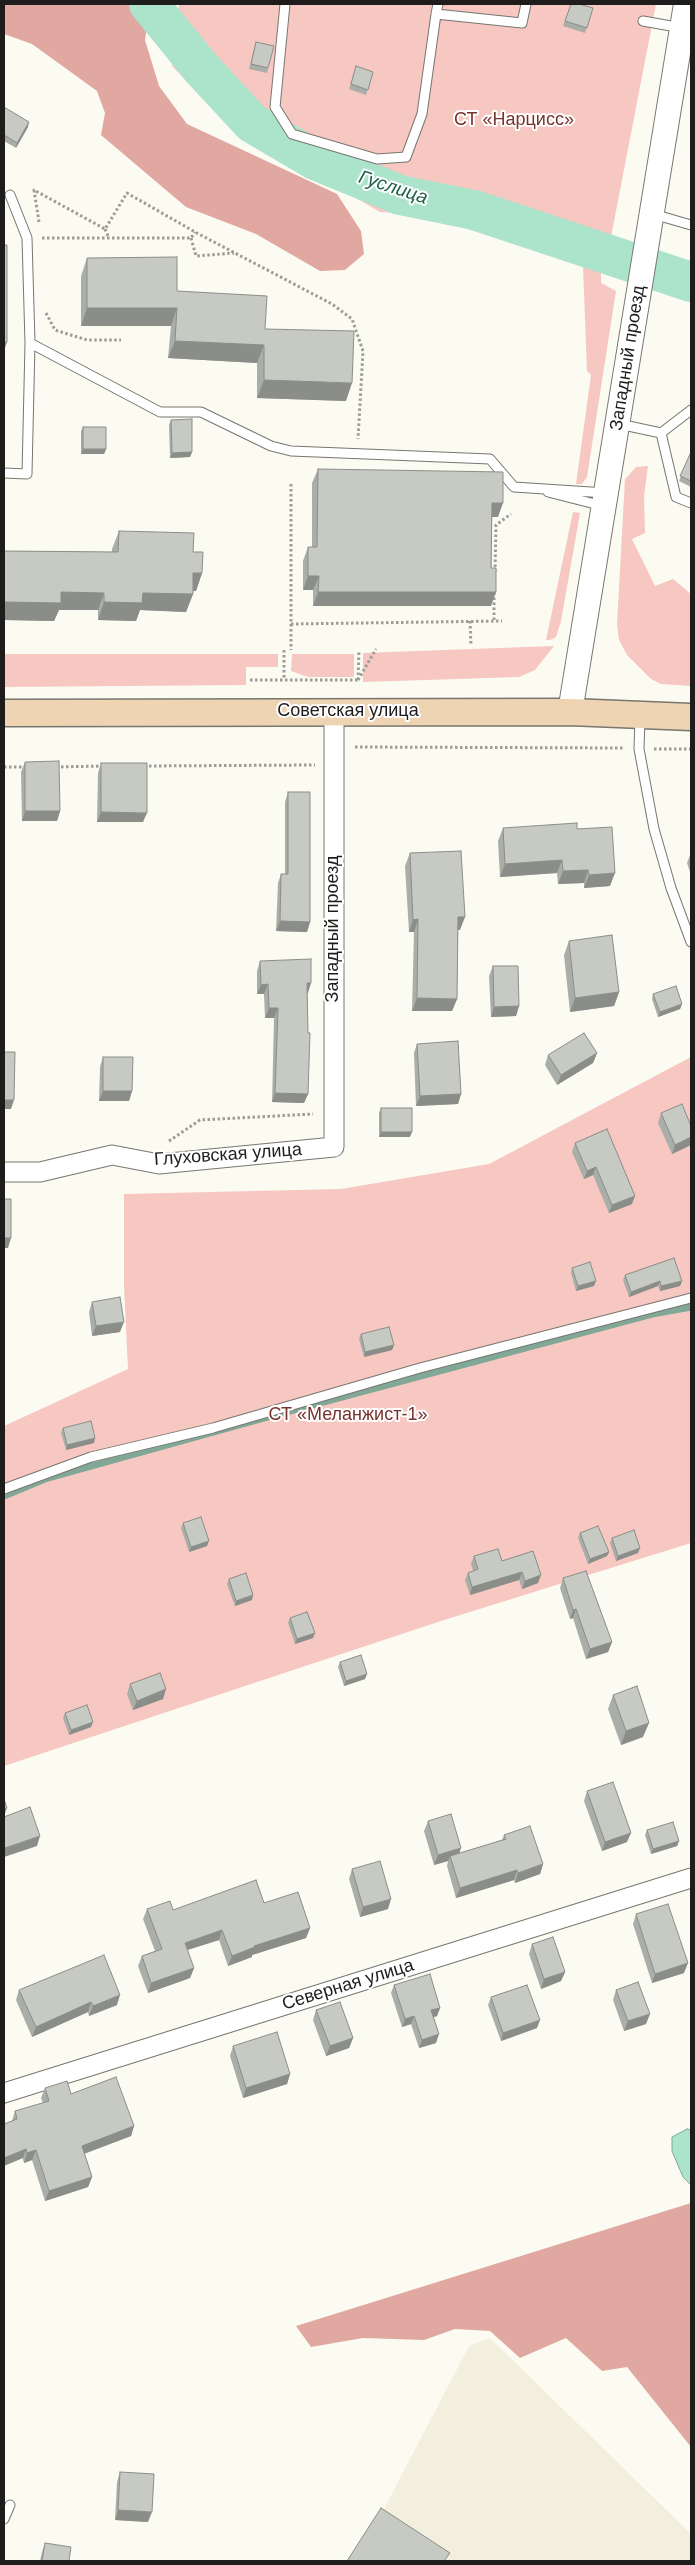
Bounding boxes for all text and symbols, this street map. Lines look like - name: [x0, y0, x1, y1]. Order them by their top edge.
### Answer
- park label: СТ «Нарцисс»: [454, 109, 574, 131]
- water label: Гуслица: [356, 166, 430, 210]
- street label: Западный проезд: [606, 284, 650, 432]
- street label: Советская улица: [277, 700, 419, 722]
- street label: Западный проезд: [322, 856, 344, 1002]
- street label: Глуховская улица: [153, 1139, 303, 1171]
- park label: СТ «Меланжист-1»: [269, 1404, 427, 1426]
- street label: Северная улица: [280, 1955, 416, 2015]

